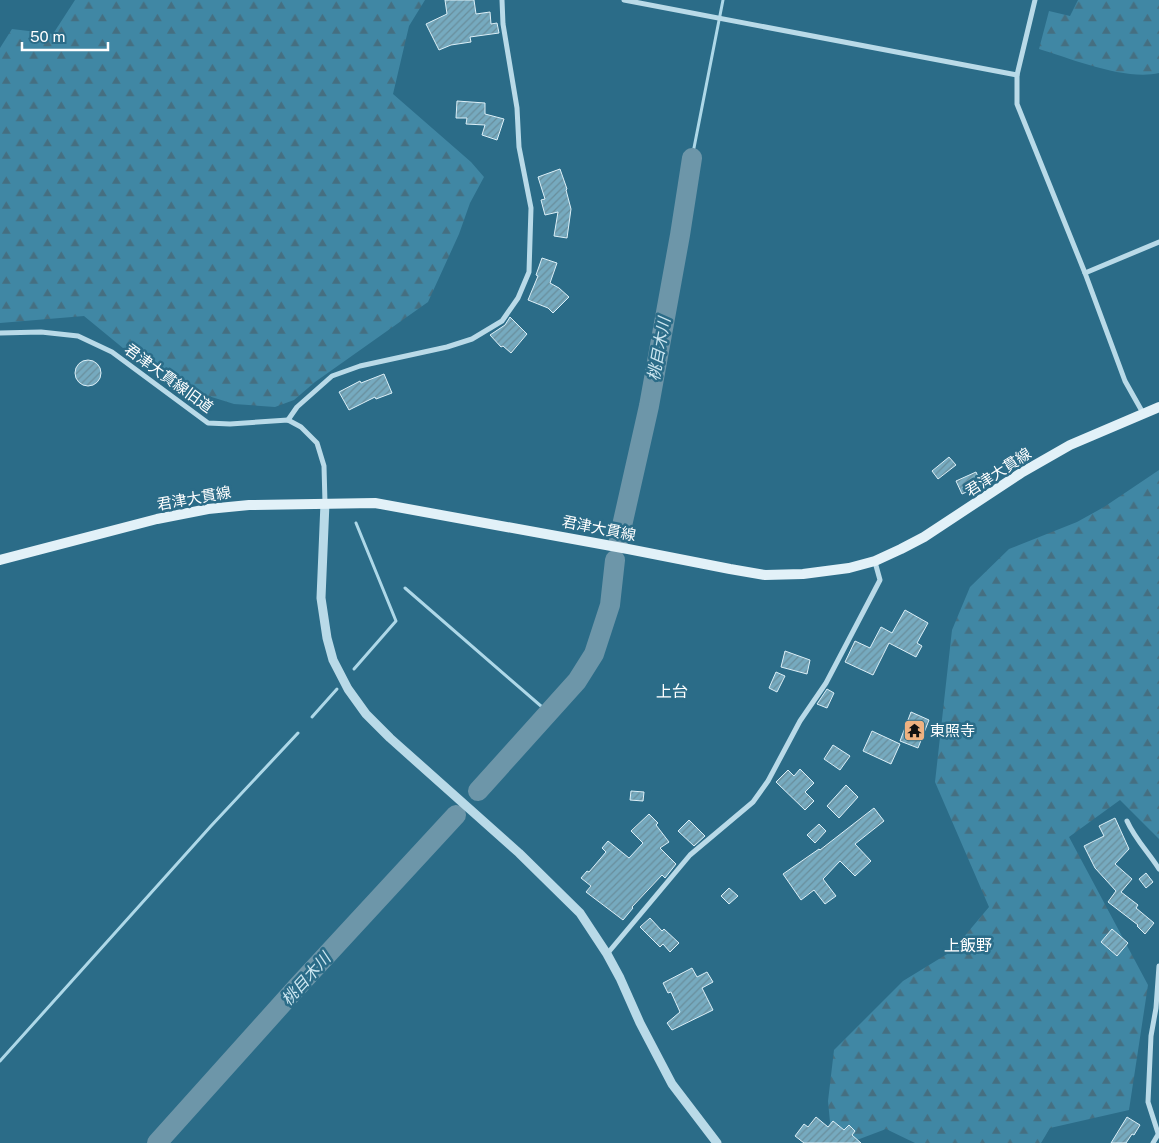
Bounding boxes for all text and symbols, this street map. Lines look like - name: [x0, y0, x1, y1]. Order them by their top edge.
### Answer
- scale bar: [22, 20, 109, 52]
- text: 50 m: [30, 28, 65, 45]
- water label: 桃目木川: [644, 314, 674, 382]
- street label: 君津大貫線旧道: [122, 340, 216, 416]
- street label: 君津大貫線: [962, 444, 1034, 500]
- street label: 君津大貫線: [156, 483, 232, 513]
- street label: 君津大貫線: [561, 512, 637, 544]
- district label: 上台: [656, 682, 688, 701]
- temple icon: 東照寺: [902, 718, 926, 742]
- place label: 東照寺: [930, 722, 975, 739]
- district label: 上飯野: [944, 936, 992, 955]
- water label: 桃目木川: [278, 947, 336, 1009]

